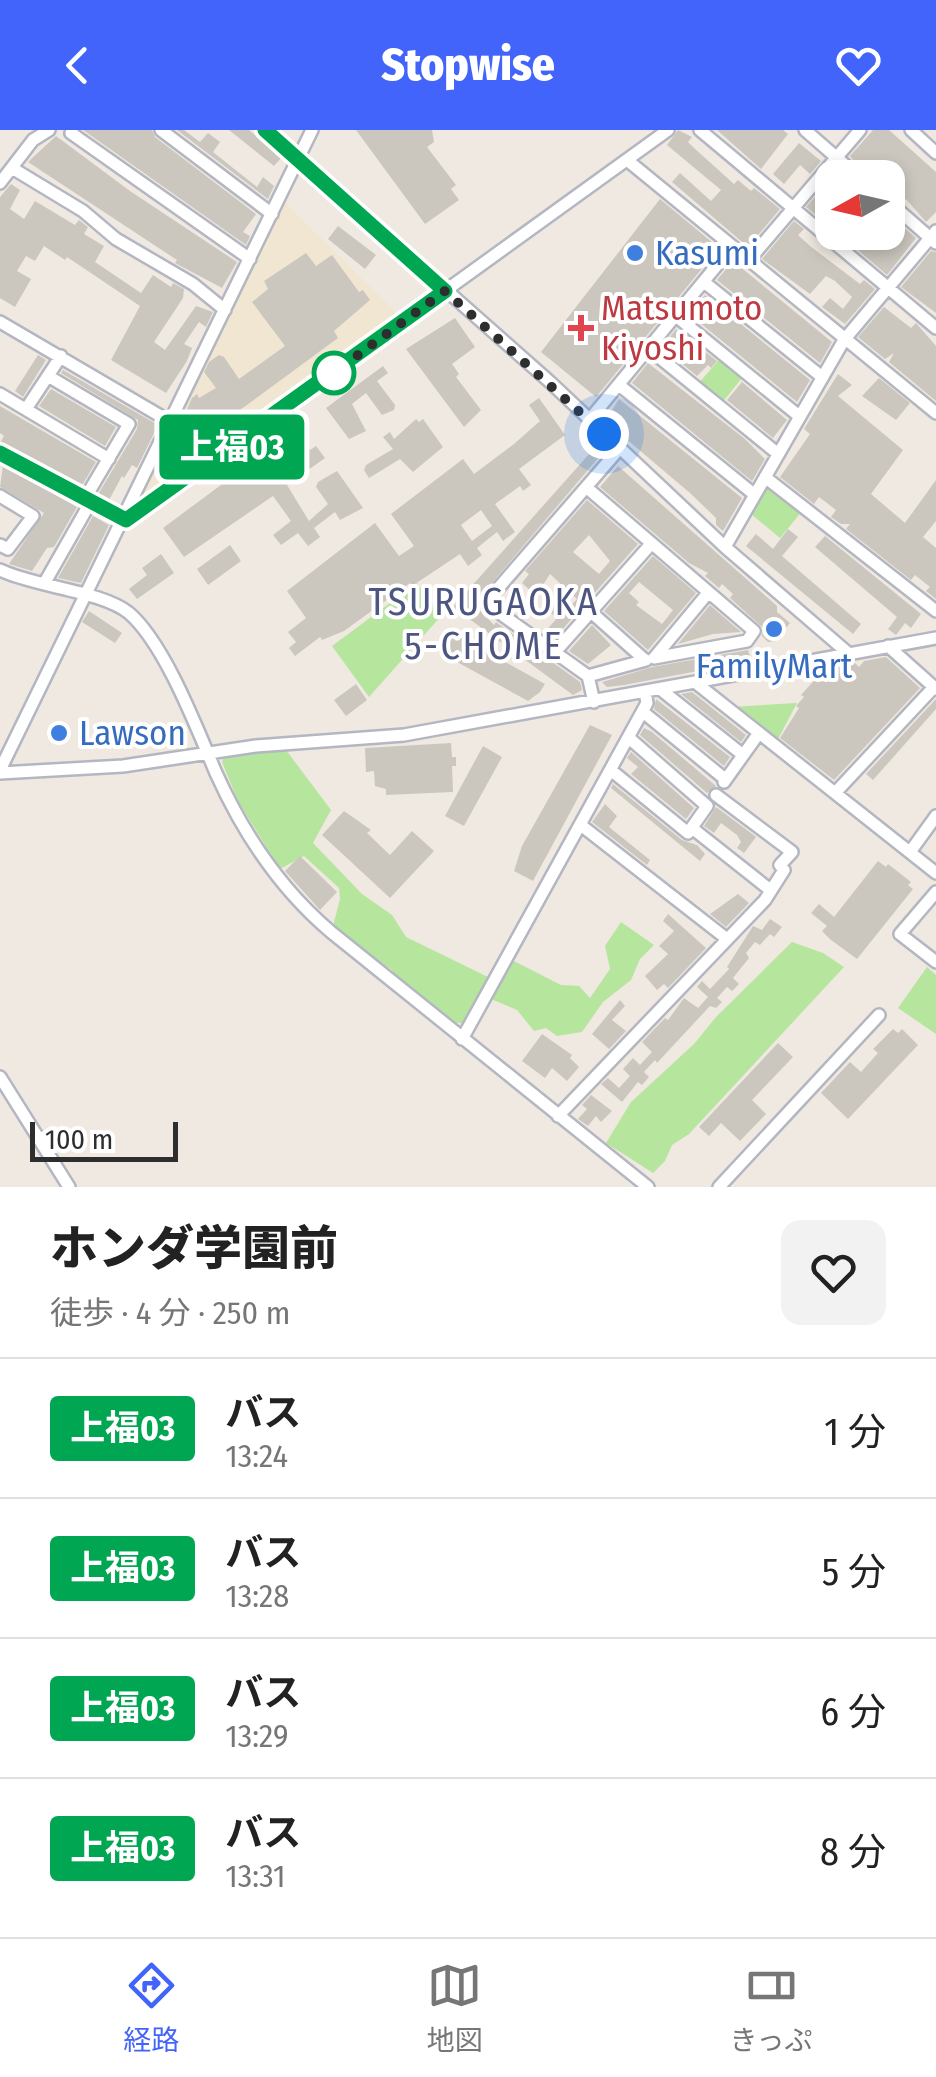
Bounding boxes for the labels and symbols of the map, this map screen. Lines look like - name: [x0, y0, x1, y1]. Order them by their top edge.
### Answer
- north arrow: [815, 160, 905, 250]
- place label: Kasumi: [655, 232, 759, 274]
- marker: Kasumi: [624, 242, 646, 264]
- place label: Matsumoto Kiyoshi: [601, 287, 762, 369]
- marker: Matsumoto Kiyoshi: [570, 317, 592, 339]
- unlabelled marker: [313, 352, 355, 394]
- your location: [579, 409, 629, 459]
- line badge: 上福03: [162, 414, 302, 480]
- district label: TSURUGAOKA 5-CHOME: [368, 579, 600, 669]
- marker: FamilyMart: [763, 618, 785, 640]
- place label: FamilyMart: [696, 645, 853, 687]
- place label: Lawson: [79, 712, 186, 754]
- marker: Lawson: [48, 722, 70, 744]
- scale bar: [30, 1117, 178, 1162]

